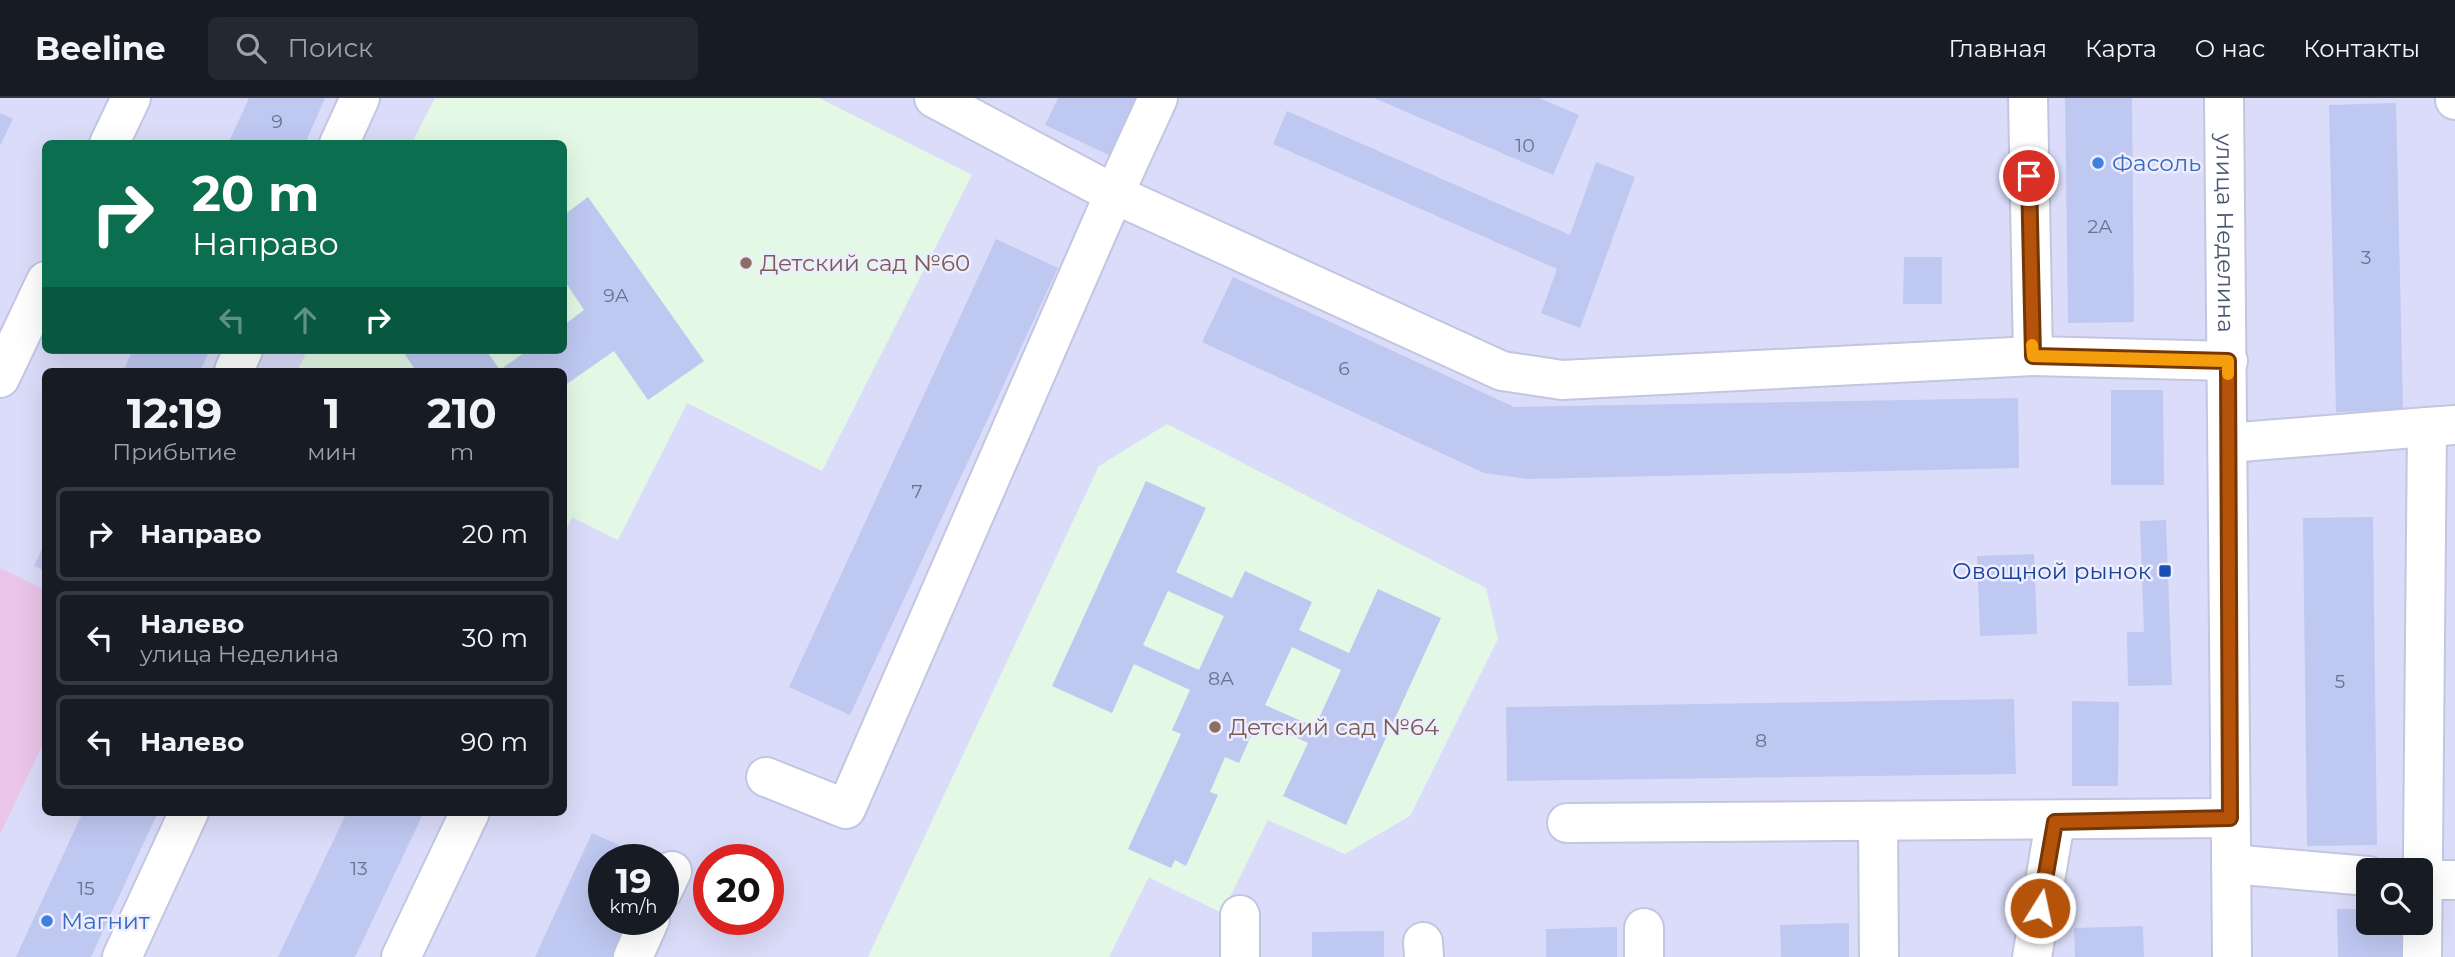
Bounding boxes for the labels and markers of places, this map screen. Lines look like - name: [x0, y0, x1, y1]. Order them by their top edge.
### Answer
- pin: [1999, 146, 2059, 206]
- place label: Фасоль: [2112, 149, 2201, 177]
- marker: Фасоль: [2090, 155, 2106, 171]
- place label: Детский сад №60: [760, 249, 970, 277]
- marker: Детский сад №60: [738, 255, 754, 271]
- place label: Овощной рынок: [1952, 557, 2152, 585]
- marker: Овощной рынок: [2157, 563, 2173, 579]
- place label: Детский сад №64: [1229, 713, 1439, 741]
- marker: Детский сад №64: [1207, 719, 1223, 735]
- place label: Магнит: [61, 907, 150, 935]
- marker: Магнит: [39, 913, 55, 929]

